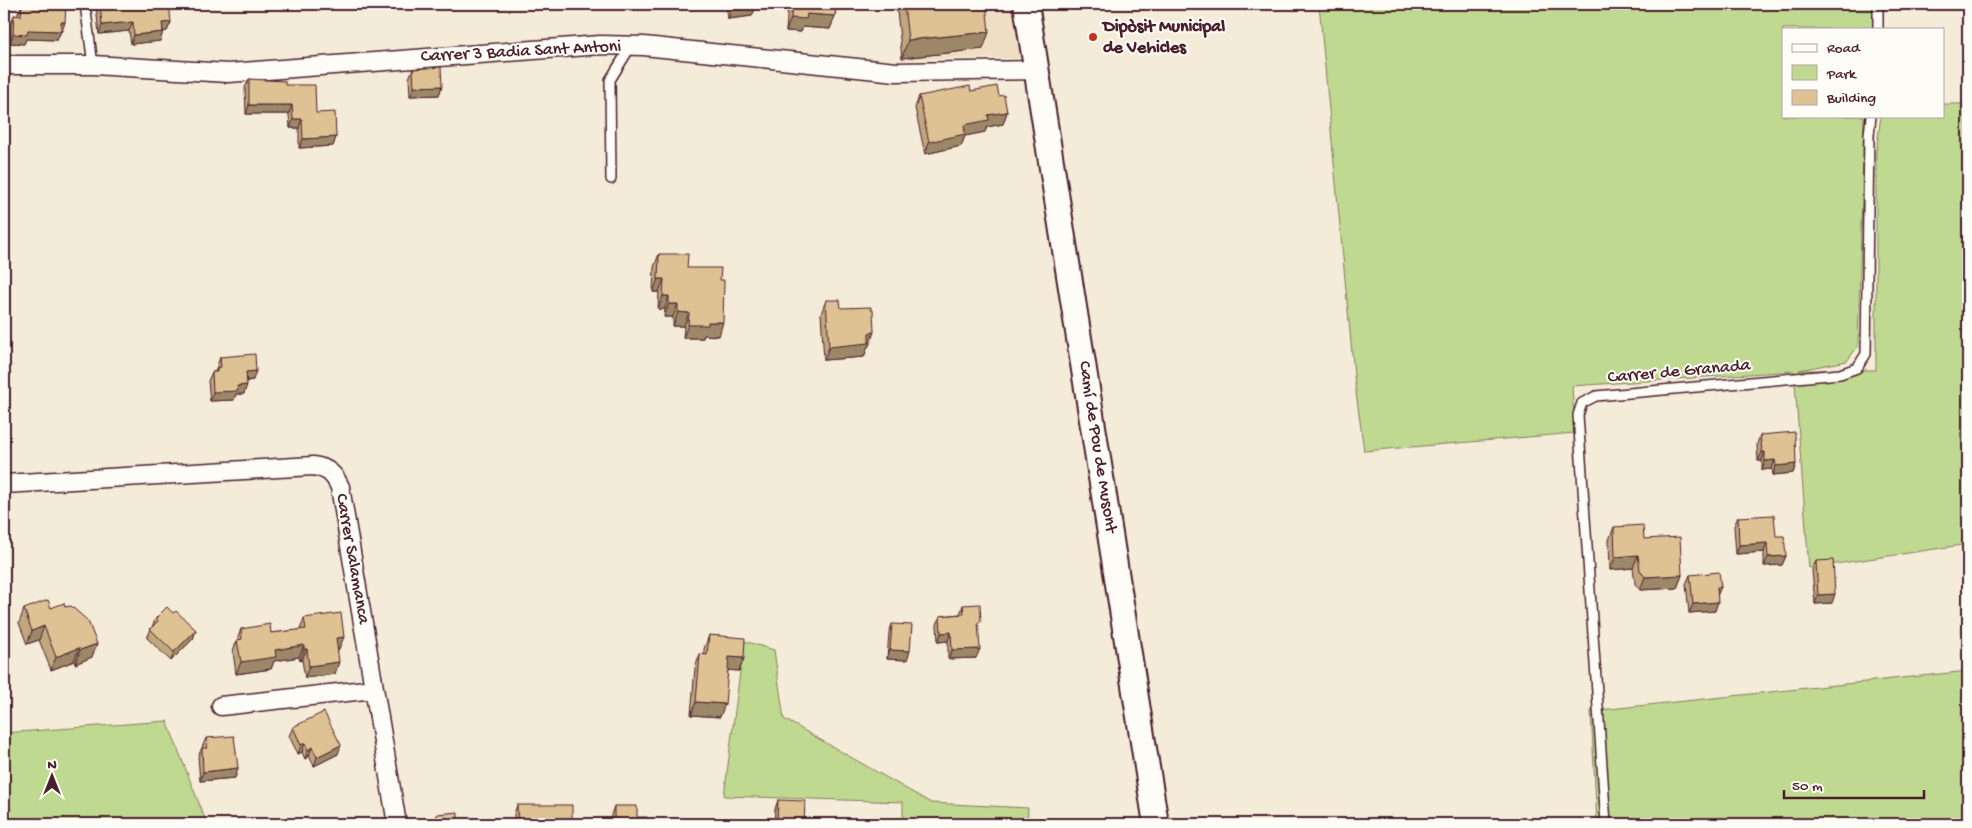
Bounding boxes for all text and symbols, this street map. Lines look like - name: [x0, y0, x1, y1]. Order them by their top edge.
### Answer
- place label: Dipòsit Municipal de Vehicles: [1101, 17, 1225, 59]
- legend: [1782, 28, 1944, 118]
- marker: Dipòsit Municipal de Vehicles: [1087, 31, 1099, 43]
- street label: Carrer 3 Badia Sant Antoni: [420, 36, 622, 68]
- text: Road: [1827, 40, 1861, 58]
- text: Park: [1826, 66, 1857, 84]
- text: Building: [1826, 90, 1876, 108]
- street label: Carrer de Granada: [1607, 355, 1752, 389]
- street label: Camí de Pou de Musont: [1073, 360, 1121, 536]
- street label: Carrer Salamanca: [330, 492, 374, 627]
- north arrow: [28, 750, 78, 800]
- text: N: [47, 757, 57, 774]
- scale bar: [1784, 768, 1924, 800]
- text: 50 m: [1792, 778, 1823, 796]

